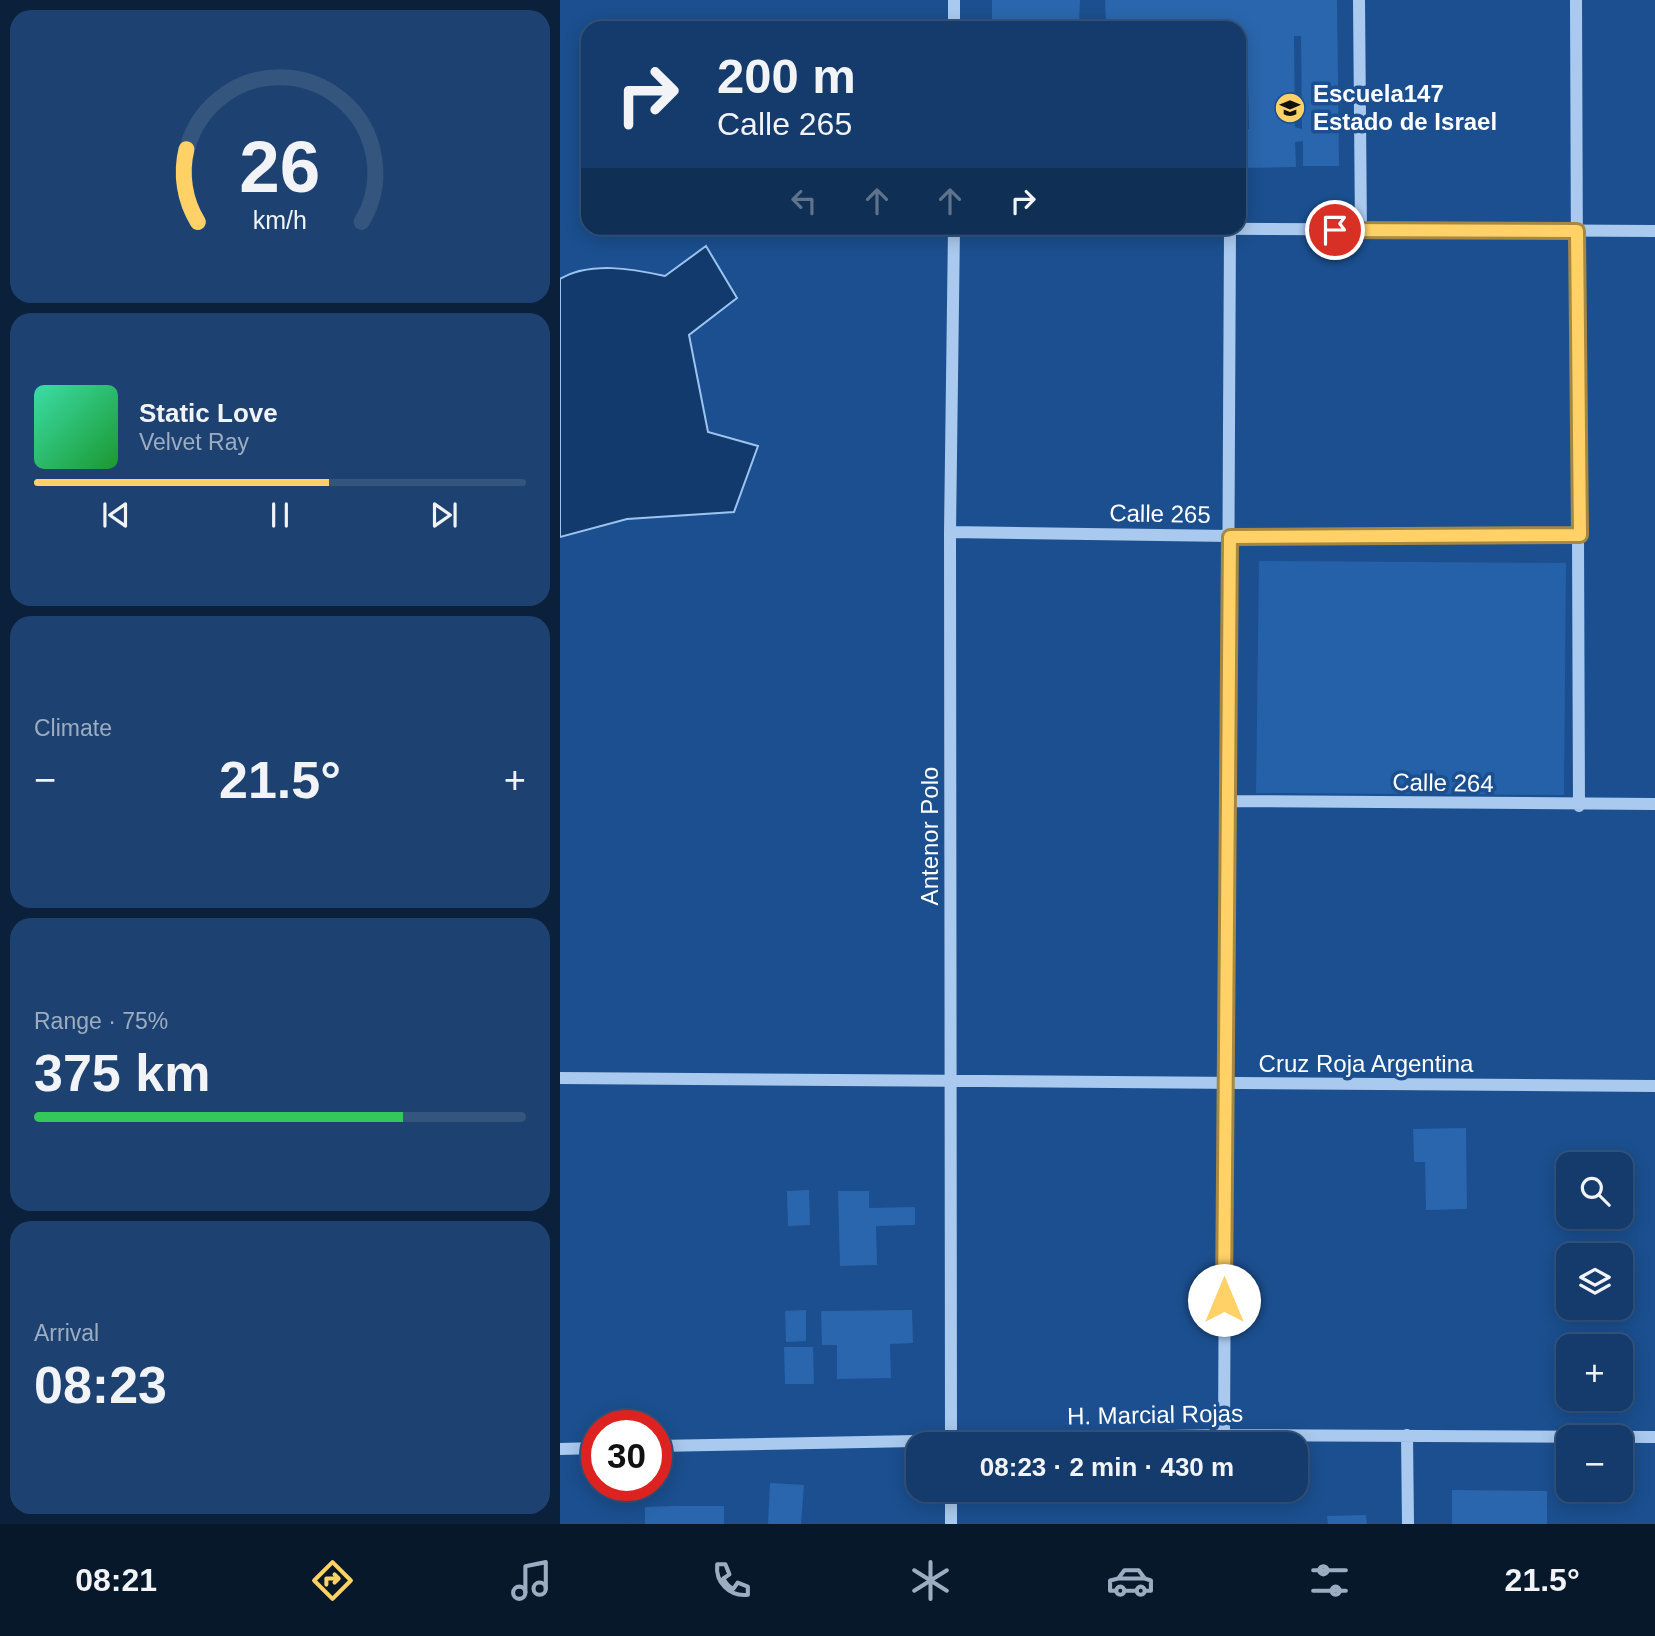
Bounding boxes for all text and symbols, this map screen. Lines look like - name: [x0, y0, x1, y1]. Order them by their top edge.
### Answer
- icon: right: [602, 49, 693, 140]
- text: 200 m: [717, 49, 856, 103]
- place label: Escuela147 Estado de Israel: [1313, 80, 1497, 135]
- school or university icon: Escuela147 Estado de Israel: [1273, 91, 1307, 125]
- text: Calle 265: [717, 106, 852, 142]
- text: 26: [240, 127, 320, 208]
- icon: left: [785, 182, 823, 220]
- icon: ahead: [858, 182, 896, 220]
- icon: ahead: [931, 182, 969, 220]
- icon: right: [1004, 182, 1042, 220]
- pin: [1305, 200, 1365, 260]
- text: km/h: [253, 206, 307, 234]
- icon: arrive: [1316, 211, 1354, 249]
- text: Static Love: [139, 398, 278, 428]
- text: Velvet Ray: [139, 429, 249, 455]
- icon: previous: [97, 496, 135, 534]
- icon: pause: [261, 496, 299, 534]
- icon: next: [425, 496, 463, 534]
- street label: Calle 265: [1109, 499, 1211, 528]
- text: Climate: [34, 715, 112, 741]
- text: 21.5°: [219, 751, 341, 809]
- text: −: [34, 759, 56, 801]
- text: +: [504, 759, 526, 801]
- street label: Antenor Polo: [916, 767, 943, 905]
- street label: Calle 264: [1392, 768, 1494, 797]
- text: Range · 75%: [34, 1008, 168, 1034]
- text: 375 km: [34, 1044, 210, 1102]
- street label: Cruz Roja Argentina: [1259, 1050, 1474, 1077]
- map controls: [1556, 1152, 1633, 1502]
- button: search: [1556, 1152, 1633, 1229]
- button: layers: [1556, 1243, 1633, 1320]
- position arrow: [1187, 1263, 1261, 1337]
- text: Arrival: [34, 1320, 99, 1346]
- button: +: [1556, 1334, 1633, 1411]
- text: 08:23: [34, 1356, 167, 1414]
- street label: H. Marcial Rojas: [1067, 1399, 1243, 1430]
- speed limit sign: 30: [581, 1410, 672, 1501]
- button: −: [1556, 1425, 1633, 1502]
- text: 08:23 · 2 min · 430 m: [980, 1452, 1234, 1482]
- icon: directions: [308, 1556, 357, 1605]
- icon: music: [507, 1556, 556, 1605]
- icon: phone: [707, 1556, 756, 1605]
- icon: climate: [906, 1556, 955, 1605]
- icon: car: [1106, 1556, 1155, 1605]
- icon: filters: [1305, 1556, 1354, 1605]
- text: 08:21: [75, 1562, 157, 1598]
- text: 21.5°: [1505, 1562, 1580, 1598]

